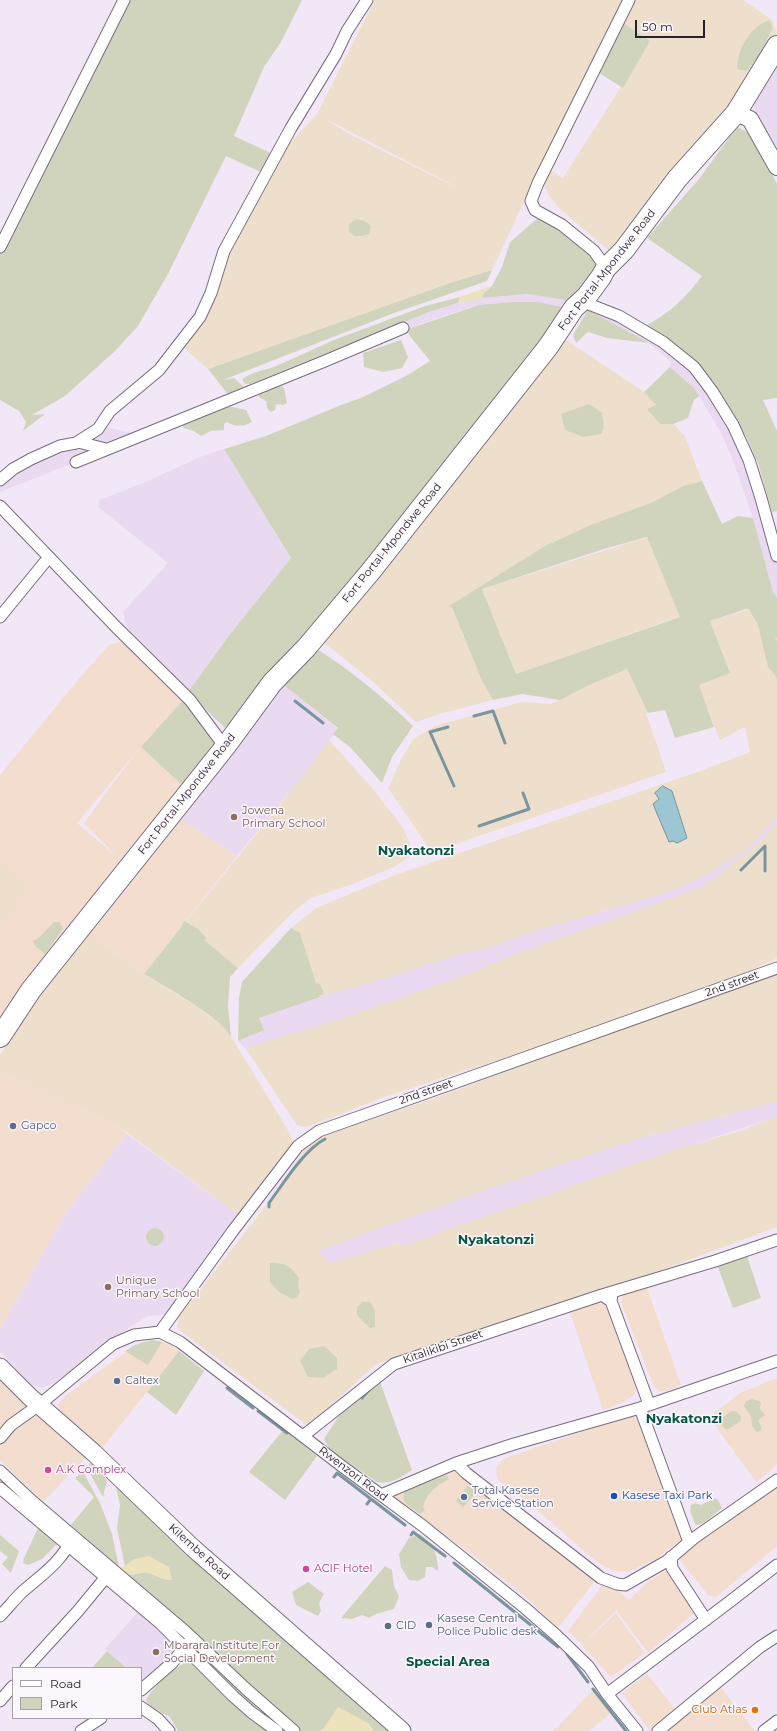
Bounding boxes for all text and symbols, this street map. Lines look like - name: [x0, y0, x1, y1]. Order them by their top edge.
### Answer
- scale bar: [637, 12, 707, 38]
- text: 50 m: [642, 19, 673, 34]
- street label: Fort Portal-Mpondwe Road: [556, 207, 658, 333]
- street label: Fort Portal-Mpondwe Road: [340, 480, 444, 606]
- street label: Fort Portal-Mpondwe Road: [136, 731, 238, 857]
- place label: Jowena Primary School: [242, 804, 325, 830]
- marker: Jowena Primary School: [229, 812, 239, 822]
- district label: Nyakatonzi: [378, 843, 454, 859]
- street label: 2nd street: [703, 968, 761, 1000]
- street label: 2nd street: [397, 1077, 455, 1107]
- place label: Gapco: [21, 1119, 56, 1133]
- marker: Gapco: [8, 1121, 18, 1131]
- district label: Nyakatonzi: [458, 1232, 534, 1248]
- place label: Unique Primary School: [116, 1274, 199, 1300]
- marker: Unique Primary School: [103, 1282, 113, 1292]
- street label: Kitalikibi Street: [401, 1327, 485, 1367]
- place label: Caltex: [125, 1374, 159, 1388]
- marker: Caltex: [112, 1376, 122, 1386]
- district label: Nyakatonzi: [646, 1411, 722, 1427]
- street label: Rwenzori Road: [316, 1444, 390, 1504]
- place label: A.K Complex: [56, 1463, 126, 1477]
- marker: A.K Complex: [43, 1465, 53, 1475]
- place label: Total Kasese Service Station: [472, 1484, 554, 1510]
- place label: Kasese Taxi Park: [622, 1489, 712, 1503]
- marker: Kasese Taxi Park: [609, 1491, 619, 1501]
- marker: Total Kasese Service Station: [459, 1492, 469, 1502]
- street label: Kilembe Road: [166, 1521, 232, 1583]
- place label: ACIF Hotel: [314, 1562, 372, 1576]
- marker: ACIF Hotel: [301, 1564, 311, 1574]
- place label: Kasese Central Police Public desk: [437, 1612, 537, 1638]
- place label: CID: [396, 1619, 416, 1633]
- marker: Kasese Central Police Public desk: [424, 1620, 434, 1630]
- marker: CID: [383, 1621, 393, 1631]
- place label: Mbarara Institute For Social Development: [164, 1639, 279, 1665]
- marker: Mbarara Institute For Social Development: [151, 1647, 161, 1657]
- district label: Special Area: [406, 1654, 490, 1670]
- legend: [12, 1667, 142, 1719]
- text: Road: [50, 1676, 81, 1691]
- text: Park: [50, 1696, 77, 1711]
- place label: Club Atlas: [691, 1703, 747, 1717]
- marker: Club Atlas: [750, 1705, 760, 1715]

